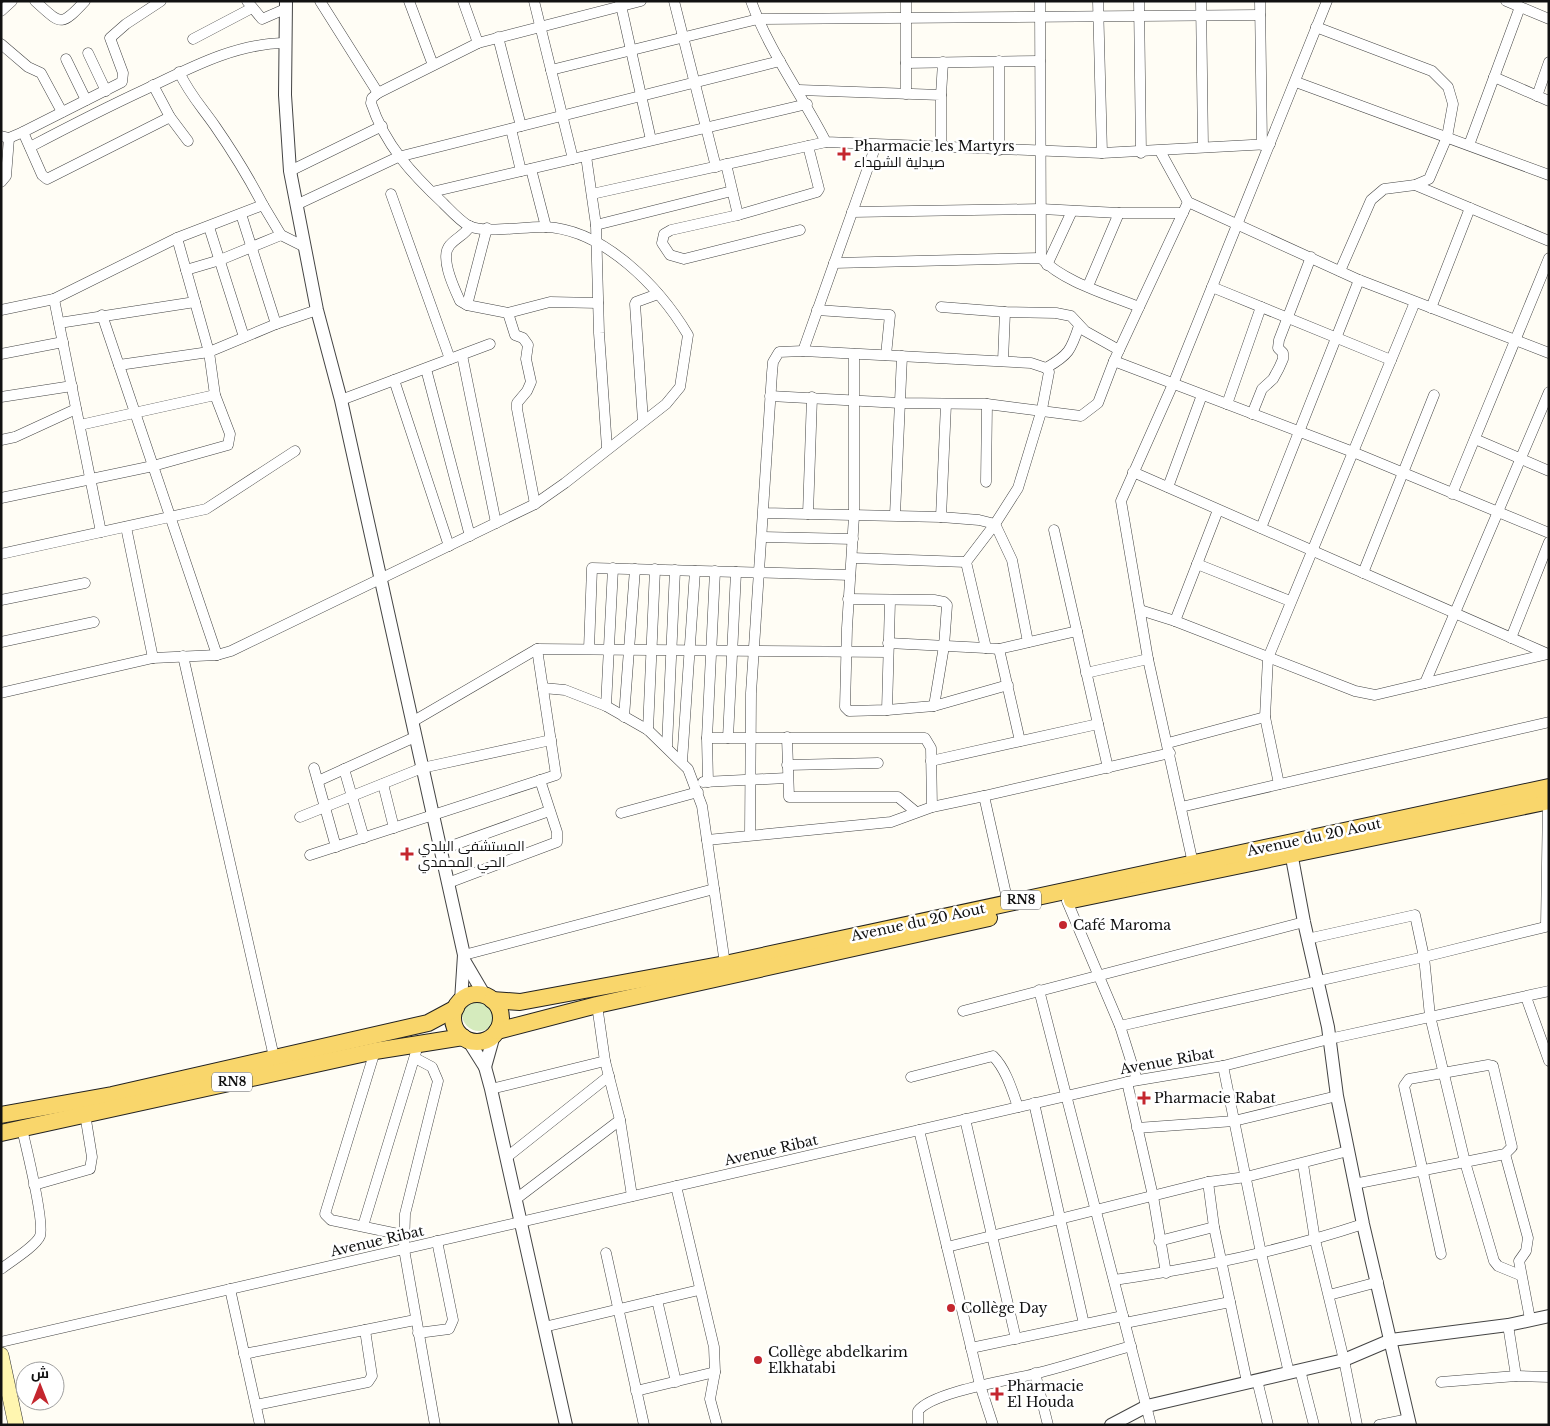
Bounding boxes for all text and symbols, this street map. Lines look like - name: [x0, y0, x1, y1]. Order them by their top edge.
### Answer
- place label: Pharmacie les Martyrs صيدلية الشهداء: [854, 137, 1015, 171]
- marker: Pharmacie les Martyrs صيدلية الشهداء: [838, 148, 850, 160]
- street label: Avenue du 20 Aout: [1244, 814, 1383, 860]
- place label: المستشفى البلدي الحي المحمدي: [418, 837, 525, 874]
- marker: المستشفى البلدي الحي المحمدي: [400, 847, 414, 861]
- road number: RN8: [1001, 890, 1041, 910]
- street label: Avenue du 20 Aout: [848, 899, 987, 945]
- place label: Café Maroma: [1073, 916, 1171, 934]
- marker: Café Maroma: [1057, 919, 1069, 931]
- street label: Avenue Ribat: [1118, 1044, 1216, 1078]
- road number: RN8: [212, 1072, 252, 1092]
- place label: Pharmacie Rabat: [1154, 1089, 1276, 1107]
- marker: Pharmacie Rabat: [1138, 1092, 1150, 1104]
- street label: Avenue Ribat: [722, 1130, 820, 1170]
- street label: Avenue Ribat: [328, 1221, 426, 1261]
- place label: Collège Day: [961, 1299, 1048, 1317]
- marker: Collège Day: [945, 1302, 957, 1314]
- place label: Collège abdelkarim Elkhatabi: [768, 1343, 908, 1377]
- marker: Collège abdelkarim Elkhatabi: [752, 1354, 764, 1366]
- north arrow: [15, 1361, 65, 1411]
- text: ش: [31, 1364, 49, 1382]
- place label: Pharmacie El Houda: [1007, 1377, 1084, 1411]
- marker: Pharmacie El Houda: [991, 1388, 1003, 1400]

